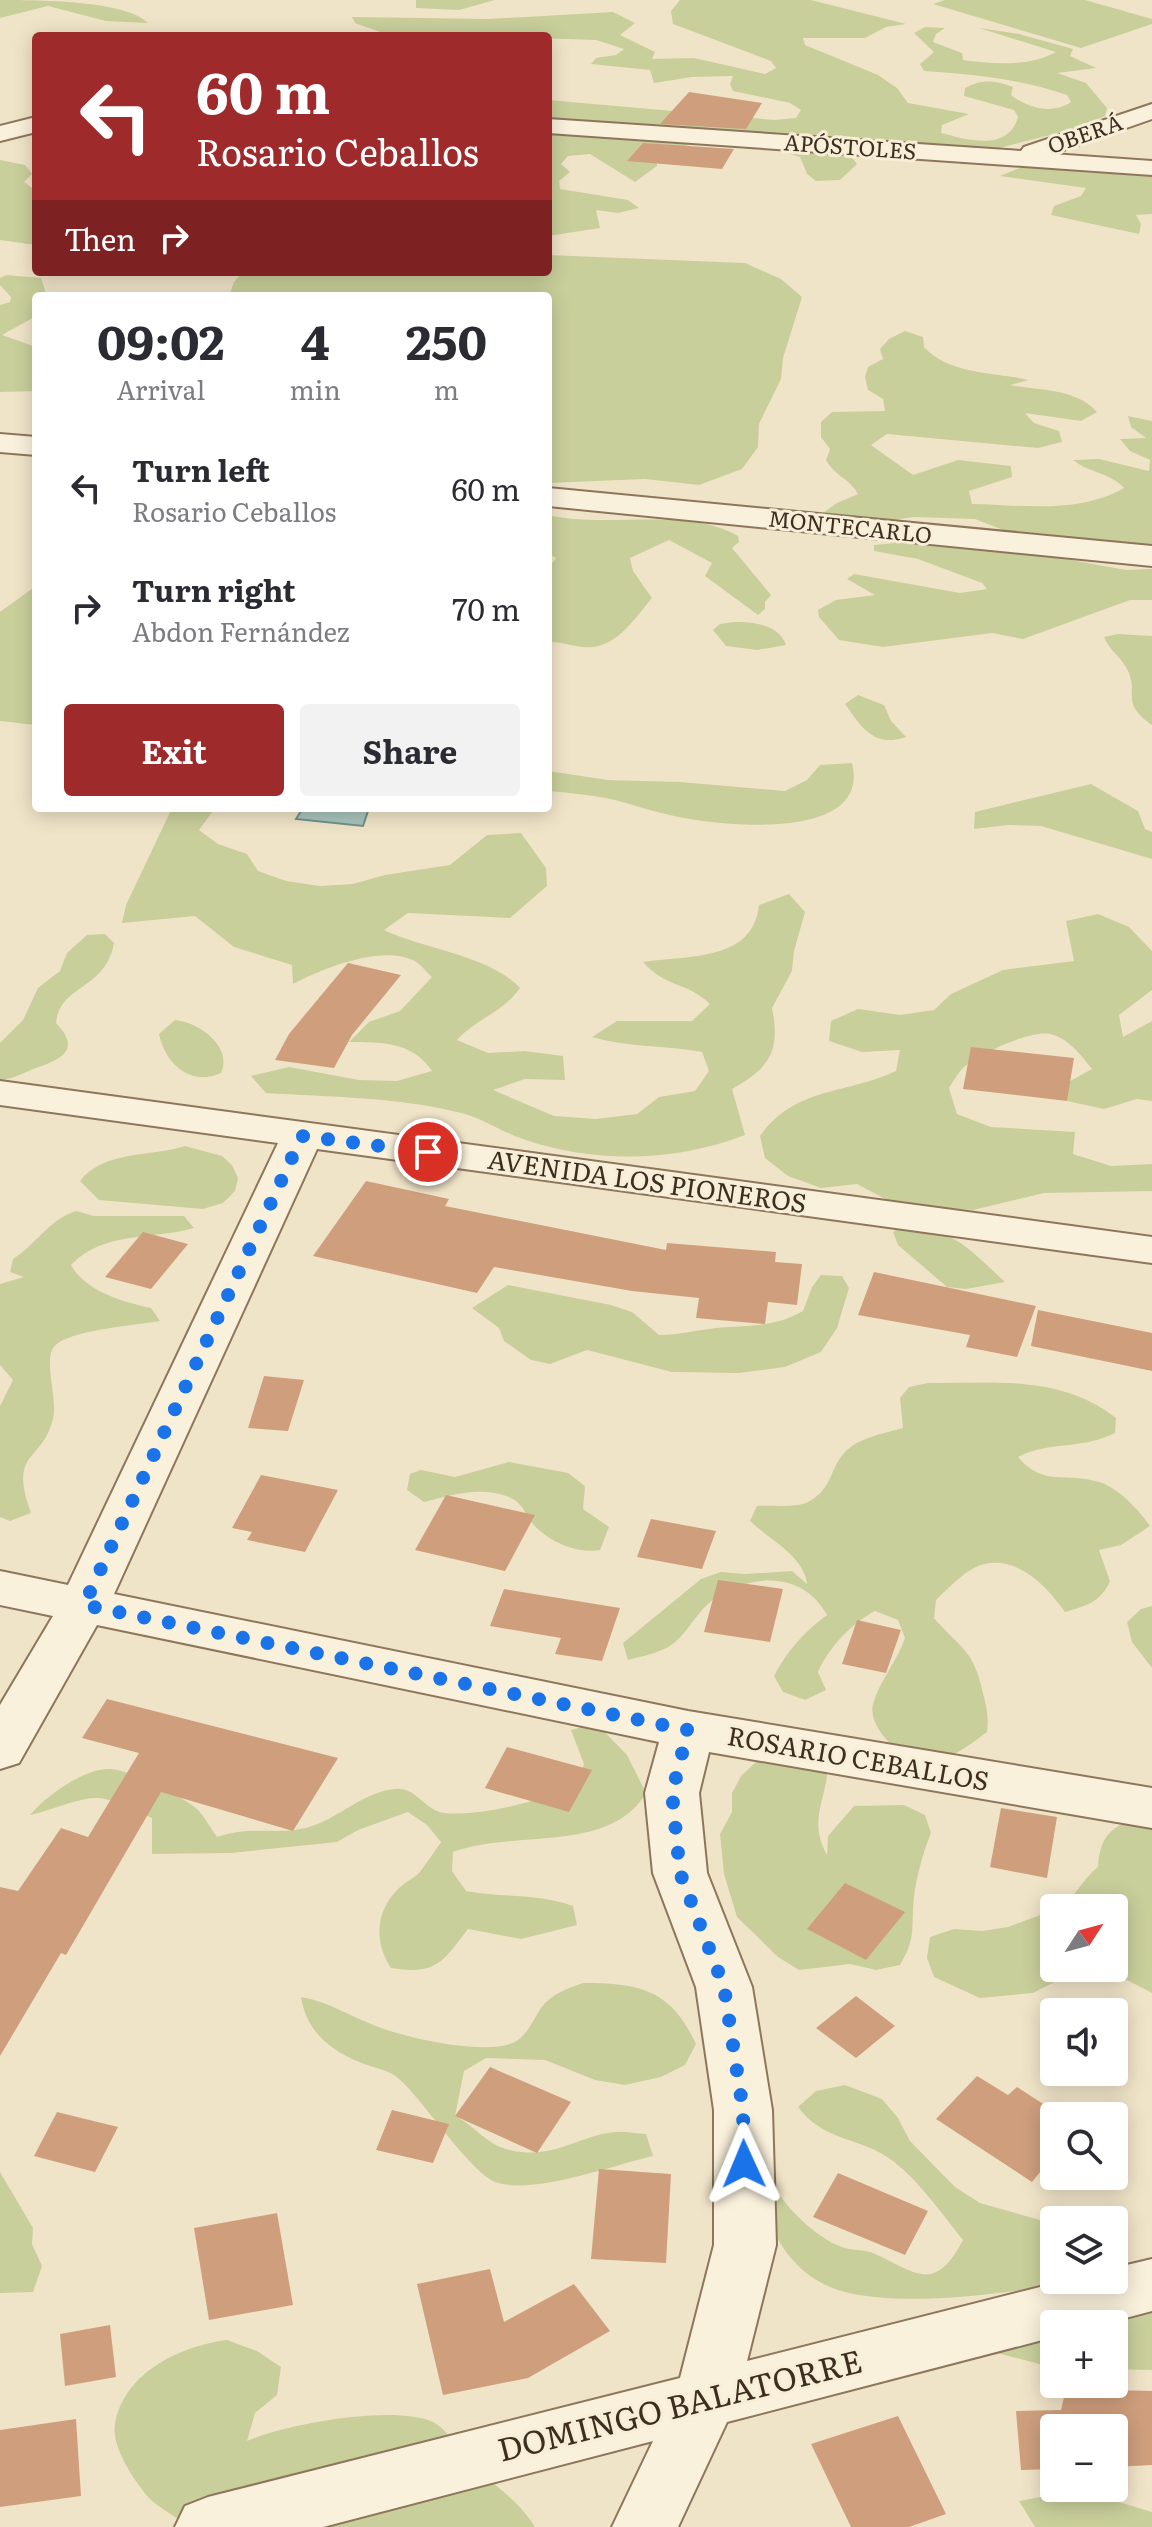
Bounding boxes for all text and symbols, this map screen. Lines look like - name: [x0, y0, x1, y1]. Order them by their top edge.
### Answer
- text: 60 m: [196, 48, 330, 131]
- icon: left: [64, 64, 168, 168]
- street label: OBERÁ: [1043, 104, 1126, 161]
- text: Rosario Ceballos: [196, 124, 479, 177]
- street label: APÓSTOLES: [783, 124, 917, 167]
- text: Then: [64, 216, 136, 260]
- icon: right: [152, 216, 196, 260]
- text: 09:02: [97, 304, 225, 375]
- text: 4: [301, 304, 330, 375]
- text: 250: [406, 304, 487, 375]
- text: Arrival: [116, 369, 205, 408]
- text: min: [290, 369, 341, 408]
- text: m: [434, 369, 459, 408]
- text: Turn left: [132, 447, 270, 491]
- icon: left: [64, 466, 108, 510]
- text: 60 m: [451, 466, 520, 510]
- text: Rosario Ceballos: [132, 491, 336, 530]
- street label: MONTECARLO: [767, 501, 934, 551]
- text: Turn right: [132, 567, 296, 611]
- icon: right: [64, 586, 108, 630]
- text: 70 m: [452, 586, 520, 630]
- text: Abdon Fernández: [132, 611, 350, 650]
- button: Exit: [64, 704, 284, 796]
- button: Share: [300, 704, 520, 796]
- pin: [394, 1118, 462, 1186]
- icon: arrive: [406, 1130, 450, 1174]
- street label: AVENIDA LOS PIONEROS: [485, 1138, 809, 1221]
- street label: ROSARIO CEBALLOS: [725, 1714, 992, 1799]
- north arrow: [1040, 1894, 1128, 1982]
- map controls: [1040, 1894, 1128, 2502]
- button: sound: [1040, 1998, 1128, 2086]
- button: search: [1040, 2102, 1128, 2190]
- position arrow: [702, 2122, 786, 2206]
- button: layers: [1040, 2206, 1128, 2294]
- button: +: [1040, 2310, 1128, 2398]
- street label: DOMINGO BALATORRE: [492, 2335, 866, 2472]
- button: −: [1040, 2414, 1128, 2502]

